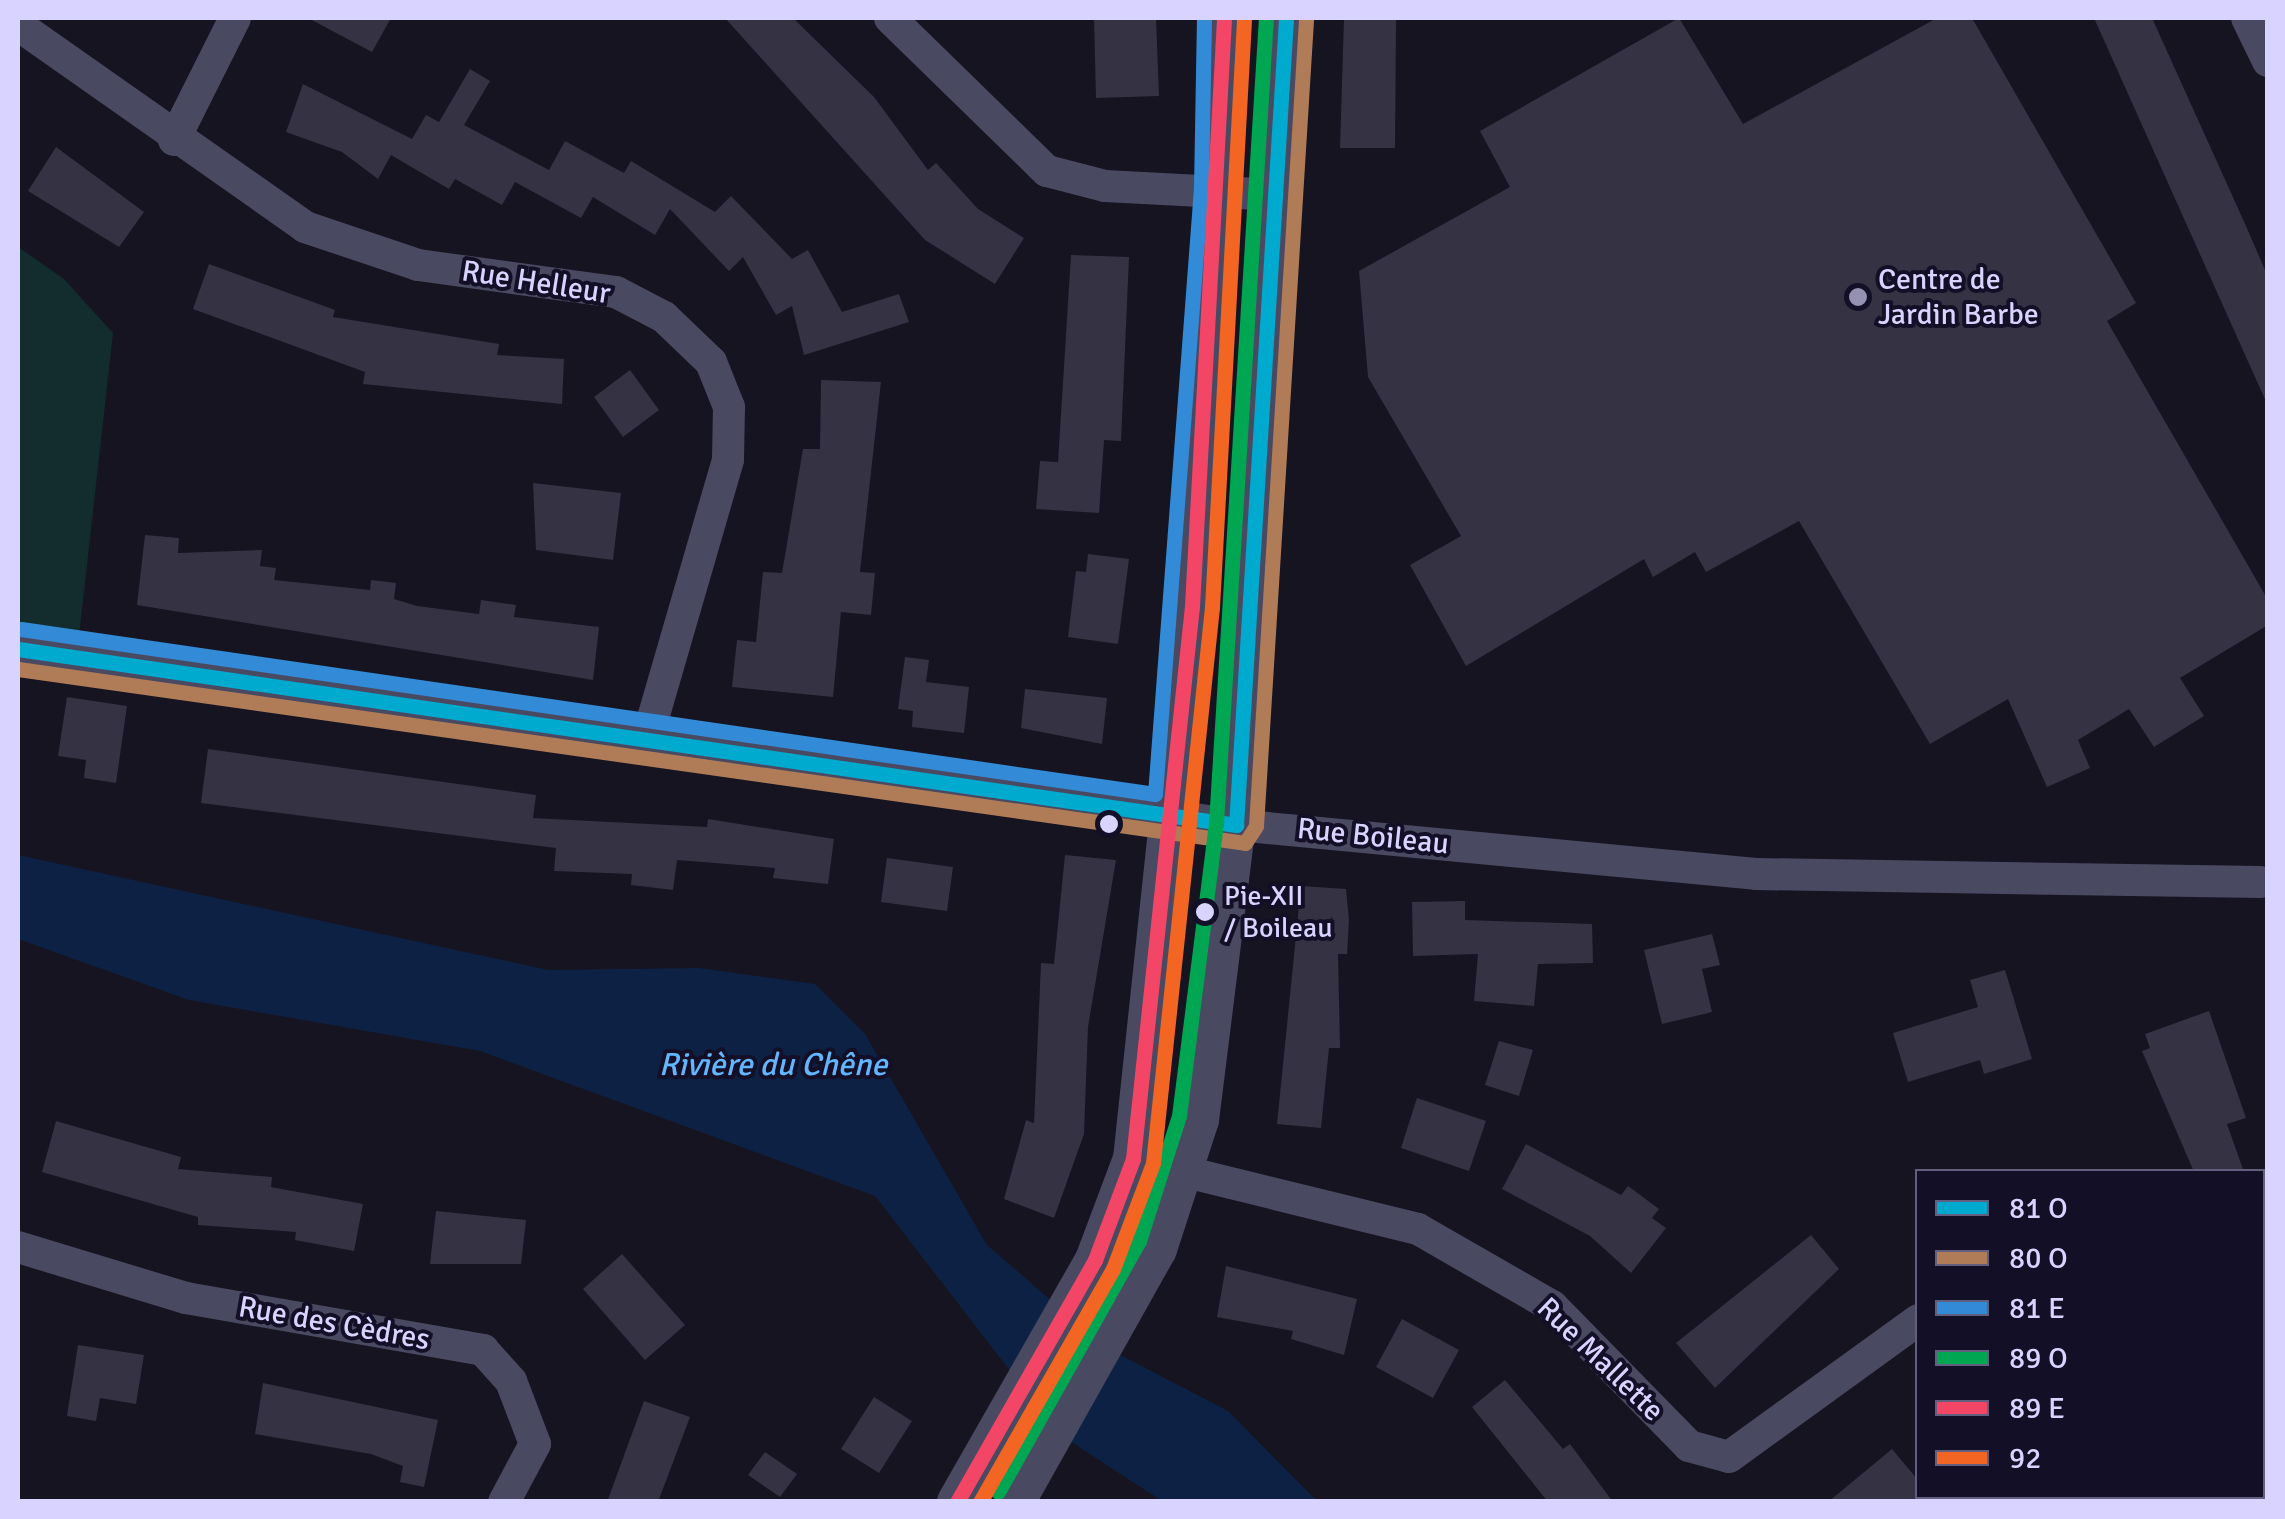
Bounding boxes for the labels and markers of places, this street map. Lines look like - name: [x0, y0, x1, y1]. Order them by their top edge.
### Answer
- place label: Centre de Jardin Barbe: [1878, 262, 2039, 332]
- marker: Centre de Jardin Barbe: [1847, 286, 1869, 308]
- unlabelled marker: [1099, 814, 1119, 834]
- place label: Pie-XII / Boileau: [1224, 879, 1333, 945]
- marker: Pie-XII / Boileau: [1195, 902, 1215, 922]

